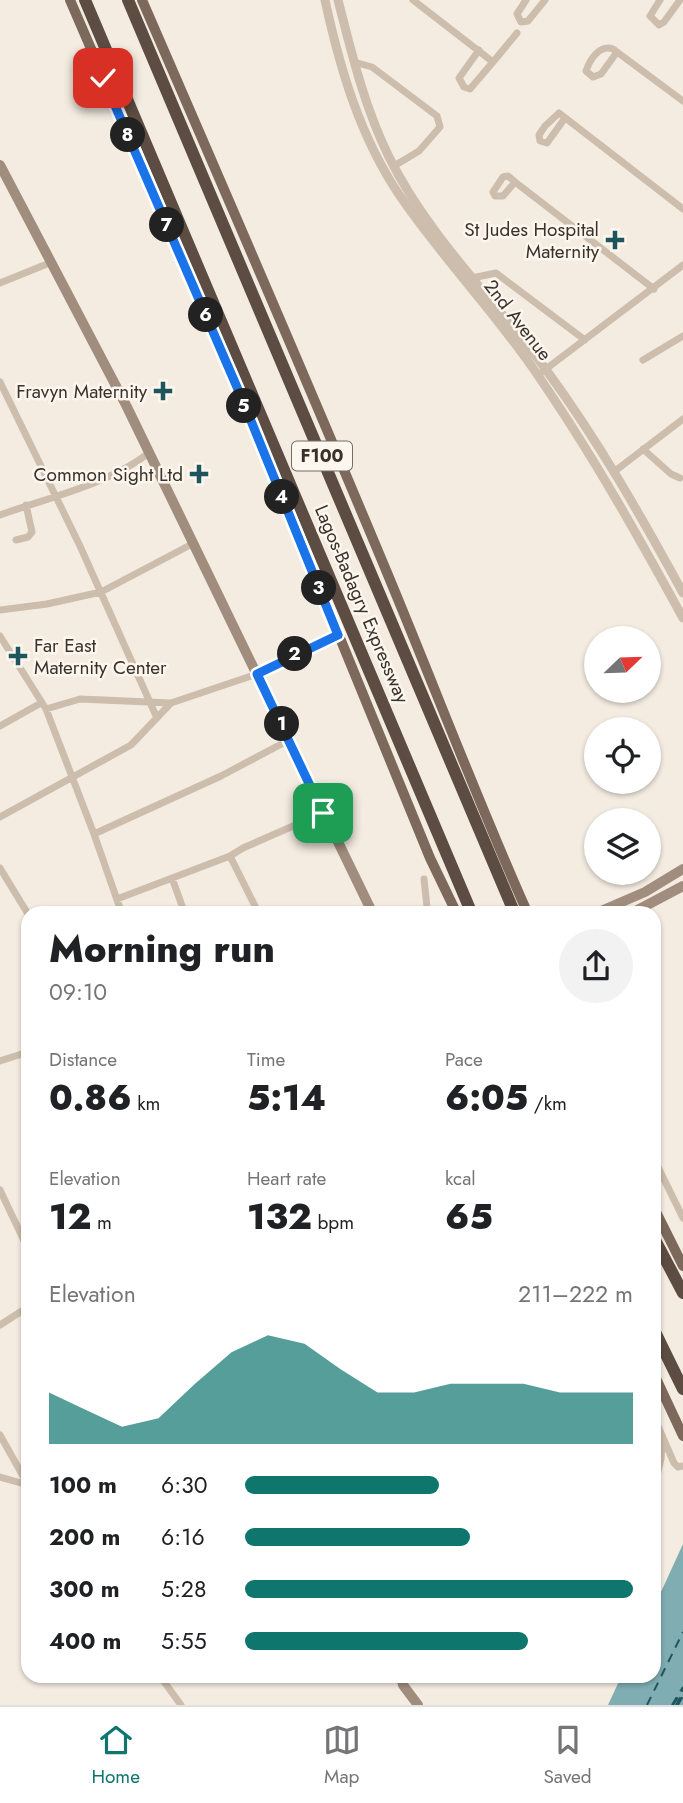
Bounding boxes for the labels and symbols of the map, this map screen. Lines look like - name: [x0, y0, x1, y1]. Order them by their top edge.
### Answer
- pin: [73, 48, 133, 108]
- pin: 8: [110, 118, 146, 152]
- pin: 7: [150, 208, 184, 243]
- place label: St Judes Hospital Maternity: [464, 216, 600, 265]
- marker: St Judes Hospital Maternity: [605, 230, 625, 250]
- street label: 2nd Avenue: [478, 274, 558, 366]
- pin: 6: [188, 298, 224, 332]
- place label: Fravyn Maternity: [16, 378, 148, 405]
- marker: Fravyn Maternity: [153, 381, 173, 401]
- pin: 5: [226, 388, 262, 424]
- road number: F100: [292, 442, 352, 470]
- place label: Common Sight Ltd: [34, 461, 183, 488]
- marker: Common Sight Ltd: [189, 464, 209, 484]
- pin: 4: [264, 480, 300, 514]
- street label: Lagos-Badagry Expressway: [308, 501, 416, 708]
- pin: 3: [302, 570, 336, 606]
- north arrow: [584, 626, 662, 704]
- place label: Far East Maternity Center: [34, 632, 167, 681]
- pin: 2: [278, 636, 312, 672]
- marker: Far East Maternity Center: [8, 646, 28, 666]
- pin: 1: [264, 706, 300, 742]
- pin: [293, 783, 353, 843]

